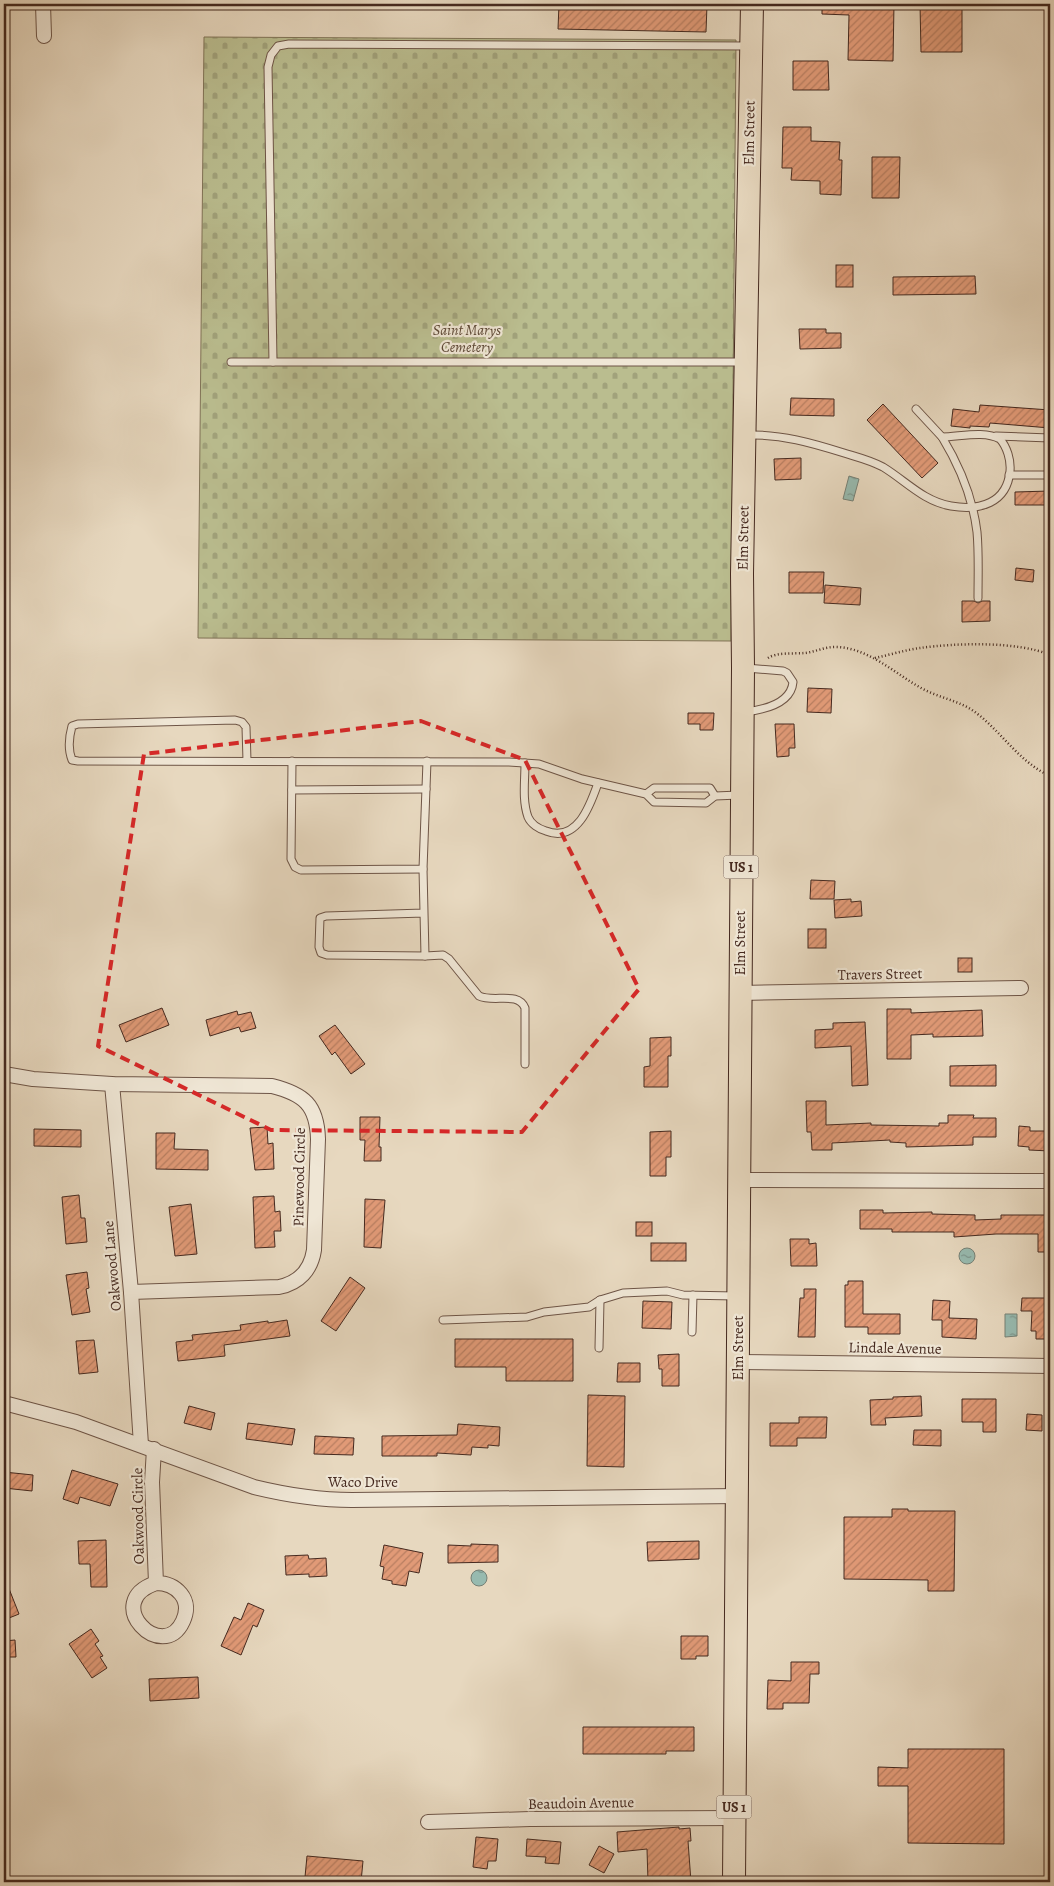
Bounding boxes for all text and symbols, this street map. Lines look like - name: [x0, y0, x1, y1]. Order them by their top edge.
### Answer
- street label: Elm Street: [738, 100, 760, 166]
- park label: Saint Marys Cemetery: [433, 320, 501, 357]
- street label: Elm Street: [732, 505, 754, 571]
- road number: US 1: [724, 856, 758, 879]
- street label: Elm Street: [730, 911, 750, 975]
- street label: Travers Street: [837, 963, 923, 985]
- street label: Pinewood Circle: [288, 1127, 310, 1227]
- street label: Oakwood Lane: [98, 1220, 126, 1312]
- street label: Elm Street: [728, 1316, 748, 1380]
- street label: Lindale Avenue: [848, 1337, 942, 1359]
- street label: Oakwood Circle: [127, 1467, 149, 1565]
- street label: Waco Drive: [327, 1472, 398, 1492]
- street label: Beaudoin Avenue: [528, 1792, 635, 1814]
- road number: US 1: [716, 1795, 752, 1818]

